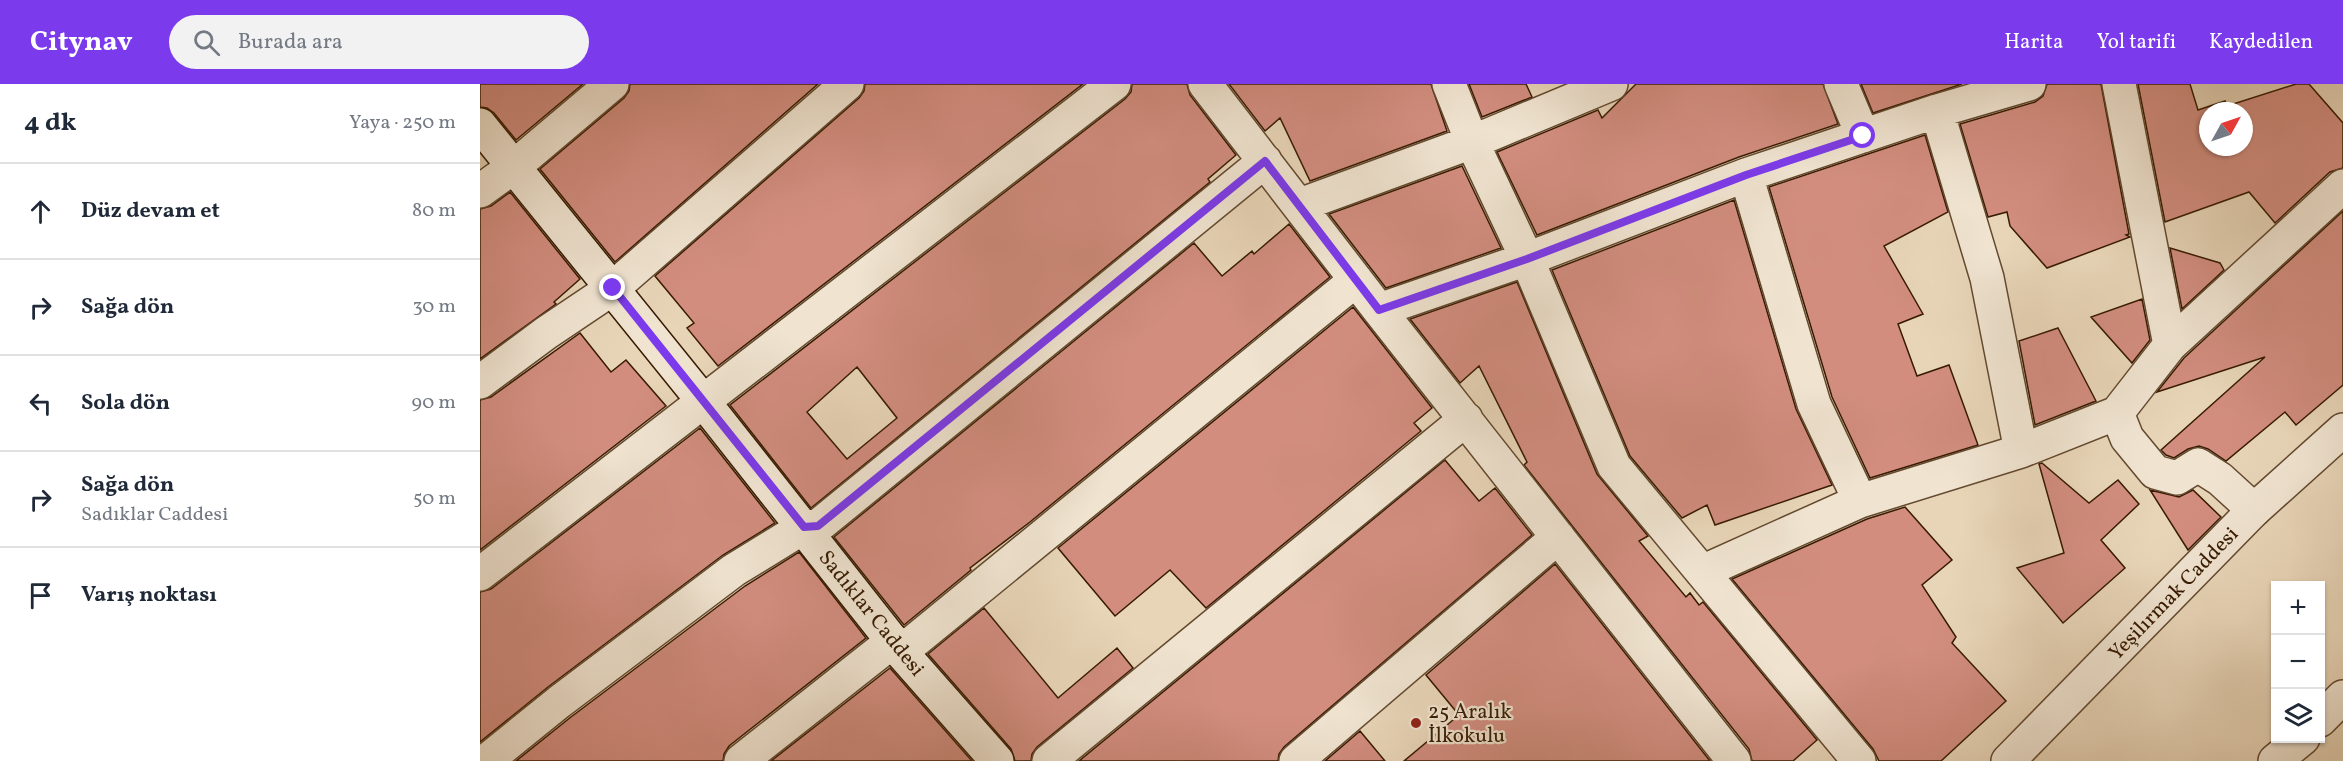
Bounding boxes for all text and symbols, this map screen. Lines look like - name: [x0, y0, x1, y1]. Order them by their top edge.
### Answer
- search box: [169, 15, 589, 69]
- text: Citynav: [30, 23, 133, 62]
- icon: search: [190, 26, 223, 59]
- text: Burada ara: [238, 27, 343, 58]
- text: Harita: [2004, 28, 2063, 57]
- text: Yol tarifi: [2096, 28, 2176, 57]
- text: Kaydedilen: [2209, 28, 2313, 57]
- north arrow: [2199, 102, 2253, 156]
- text: 4 dk: [24, 105, 77, 141]
- text: Yaya · 250 m: [349, 109, 456, 137]
- route start: [1849, 122, 1875, 148]
- icon: ahead: [24, 195, 57, 228]
- text: Düz devam et: [81, 196, 220, 227]
- text: 80 m: [412, 197, 456, 225]
- route end: [599, 274, 625, 300]
- icon: right: [24, 291, 57, 324]
- text: Sağa dön: [81, 292, 174, 323]
- text: 30 m: [412, 293, 456, 321]
- icon: left: [24, 387, 57, 420]
- text: Sola dön: [81, 388, 170, 419]
- text: 90 m: [412, 389, 456, 417]
- text: Sağa dön: [81, 470, 174, 501]
- icon: right: [24, 483, 57, 516]
- text: 50 m: [413, 485, 456, 513]
- text: Sadıklar Caddesi: [81, 501, 228, 529]
- street label: Yeşilırmak Caddesi: [2103, 521, 2246, 667]
- street label: Sadıklar Caddesi: [811, 545, 931, 683]
- icon: arrive: [24, 579, 57, 612]
- text: Varış noktası: [81, 580, 217, 611]
- map controls: [2271, 581, 2325, 743]
- button: +: [2271, 581, 2325, 635]
- button: −: [2271, 635, 2325, 689]
- button: layers: [2271, 689, 2325, 743]
- place label: 25 Aralık İlkokulu: [1428, 698, 1512, 751]
- marker: 25 Aralık İlkokulu: [1409, 716, 1423, 730]

